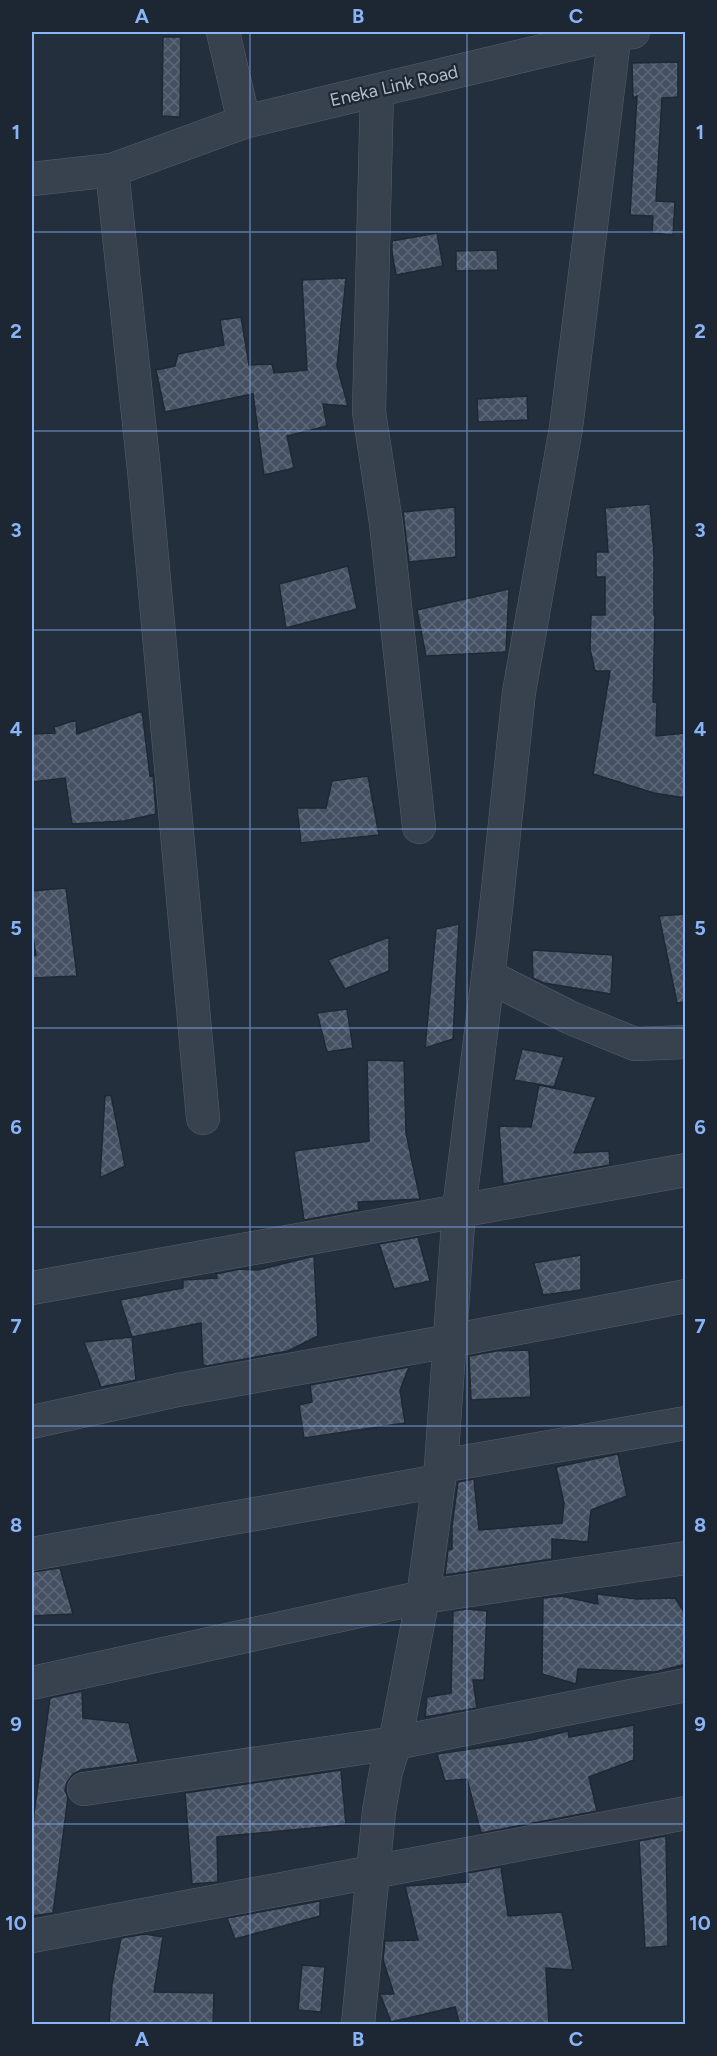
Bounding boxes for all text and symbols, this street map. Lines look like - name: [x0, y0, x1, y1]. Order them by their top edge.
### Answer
- text: A: [135, 4, 150, 28]
- text: B: [352, 4, 364, 28]
- text: C: [569, 4, 583, 28]
- street label: Eneka Link Road: [328, 61, 460, 111]
- text: 1: [12, 120, 20, 144]
- text: 1: [696, 120, 704, 144]
- text: 2: [10, 319, 22, 343]
- text: 2: [694, 319, 706, 343]
- text: 3: [10, 518, 22, 542]
- text: 3: [694, 518, 706, 542]
- text: 4: [10, 717, 23, 741]
- text: 4: [694, 717, 707, 741]
- text: 5: [10, 916, 22, 940]
- text: 5: [694, 916, 706, 940]
- text: 6: [10, 1115, 22, 1139]
- text: 6: [694, 1115, 706, 1139]
- text: 7: [10, 1314, 22, 1338]
- text: 7: [694, 1314, 706, 1338]
- text: 8: [10, 1513, 22, 1537]
- text: 8: [694, 1513, 706, 1537]
- text: 9: [10, 1712, 22, 1736]
- text: 9: [694, 1712, 706, 1736]
- text: 10: [5, 1911, 27, 1935]
- text: 10: [689, 1911, 711, 1935]
- text: A: [135, 2027, 150, 2051]
- text: B: [352, 2027, 364, 2051]
- text: C: [569, 2027, 583, 2051]

